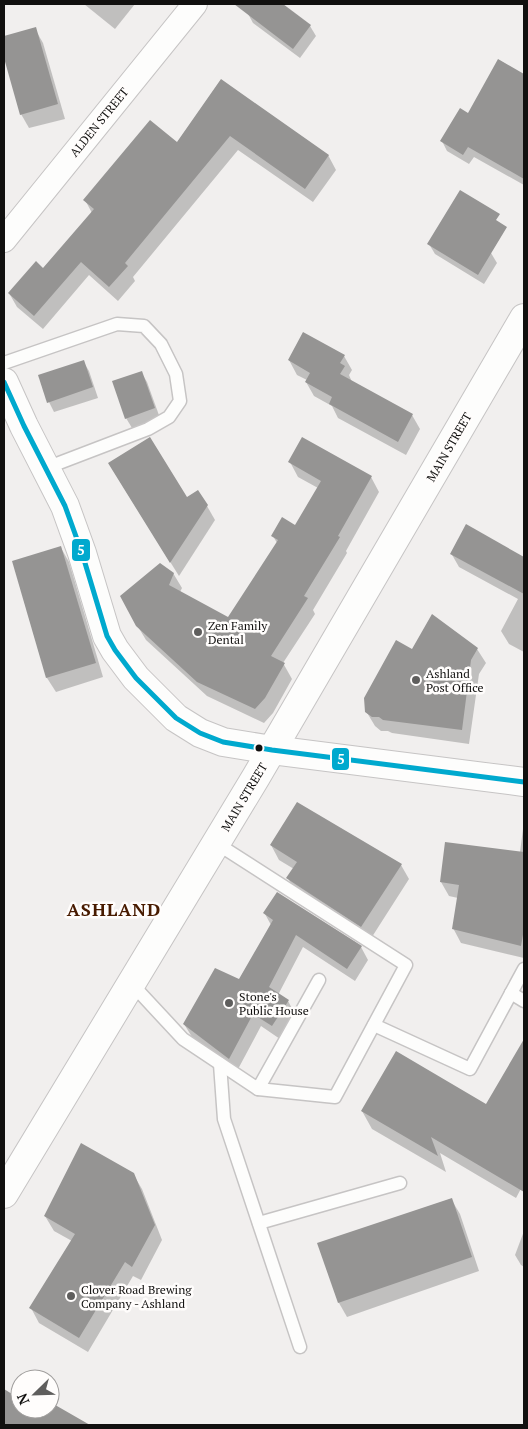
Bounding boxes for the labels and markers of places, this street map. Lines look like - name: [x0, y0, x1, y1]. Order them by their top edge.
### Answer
- place label: Zen Family Dental: [208, 618, 268, 647]
- marker: Zen Family Dental: [192, 626, 204, 638]
- place label: Ashland Post Office: [426, 666, 484, 695]
- marker: Ashland Post Office: [410, 674, 422, 686]
- unlabelled marker: [254, 743, 264, 753]
- place label: Stone's Public House: [239, 989, 309, 1018]
- marker: Stone's Public House: [223, 997, 235, 1009]
- place label: Clover Road Brewing Company - Ashland: [81, 1282, 192, 1311]
- marker: Clover Road Brewing Company - Ashland: [65, 1290, 77, 1302]

